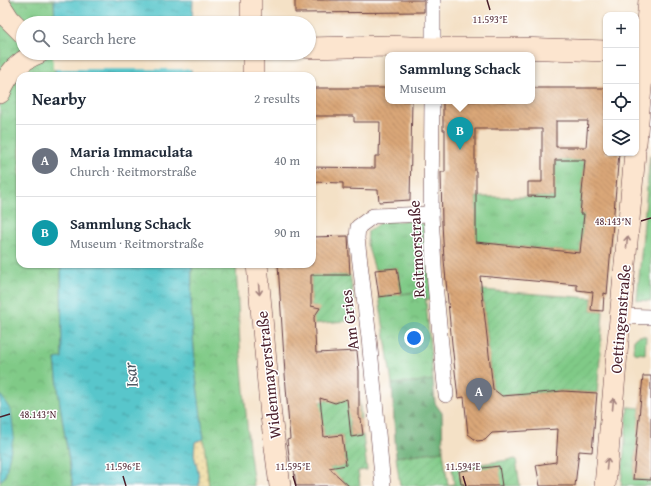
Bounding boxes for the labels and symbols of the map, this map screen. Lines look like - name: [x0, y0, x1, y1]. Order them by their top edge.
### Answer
- text: 11.593°E: [472, 12, 508, 27]
- pin: B: [447, 117, 473, 150]
- street label: Reitmorstraße: [401, 200, 431, 298]
- text: 48.143°N: [595, 214, 632, 229]
- one-way arrow: [623, 236, 631, 249]
- street label: Oettingenstraße: [603, 263, 637, 375]
- one-way arrow: [255, 282, 263, 295]
- street label: Am Gries: [333, 288, 365, 352]
- street label: Widenmayerstraße: [249, 310, 287, 440]
- your location: [404, 328, 424, 348]
- water label: Isar: [116, 360, 144, 389]
- pin: A: [466, 378, 492, 411]
- one-way arrow: [609, 398, 616, 411]
- text: 48.143°N: [20, 407, 57, 422]
- one-way arrow: [604, 458, 611, 471]
- text: 11.596°E: [105, 459, 141, 474]
- text: 11.595°E: [275, 459, 311, 474]
- text: 11.594°E: [445, 459, 481, 474]

